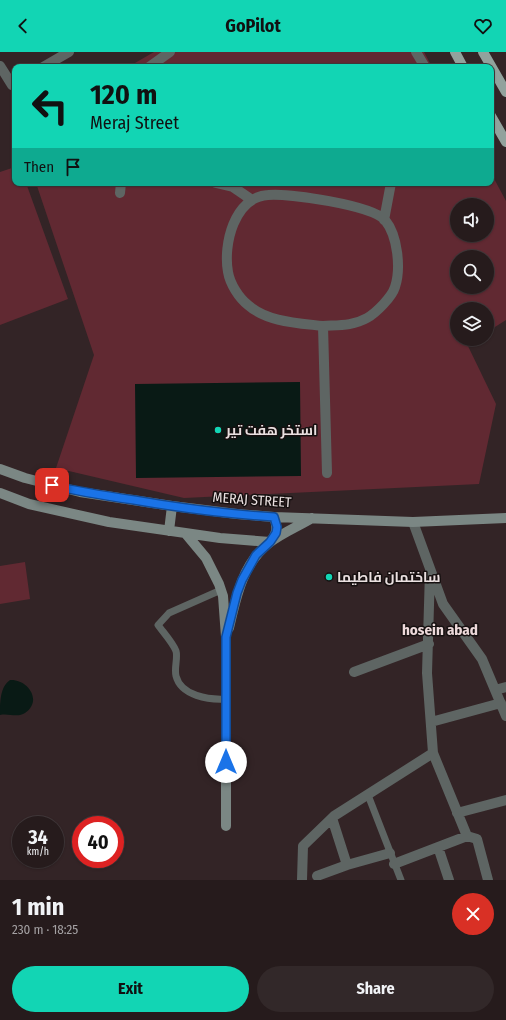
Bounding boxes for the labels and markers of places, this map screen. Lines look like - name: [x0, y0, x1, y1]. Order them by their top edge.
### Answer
- place label: استخر هفت تیر: [225, 422, 317, 439]
- marker: استخر هفت تیر: [213, 425, 223, 435]
- pin: [35, 468, 69, 502]
- place label: ساختمان فاطیما: [337, 569, 440, 586]
- marker: ساختمان فاطیما: [324, 572, 334, 582]

